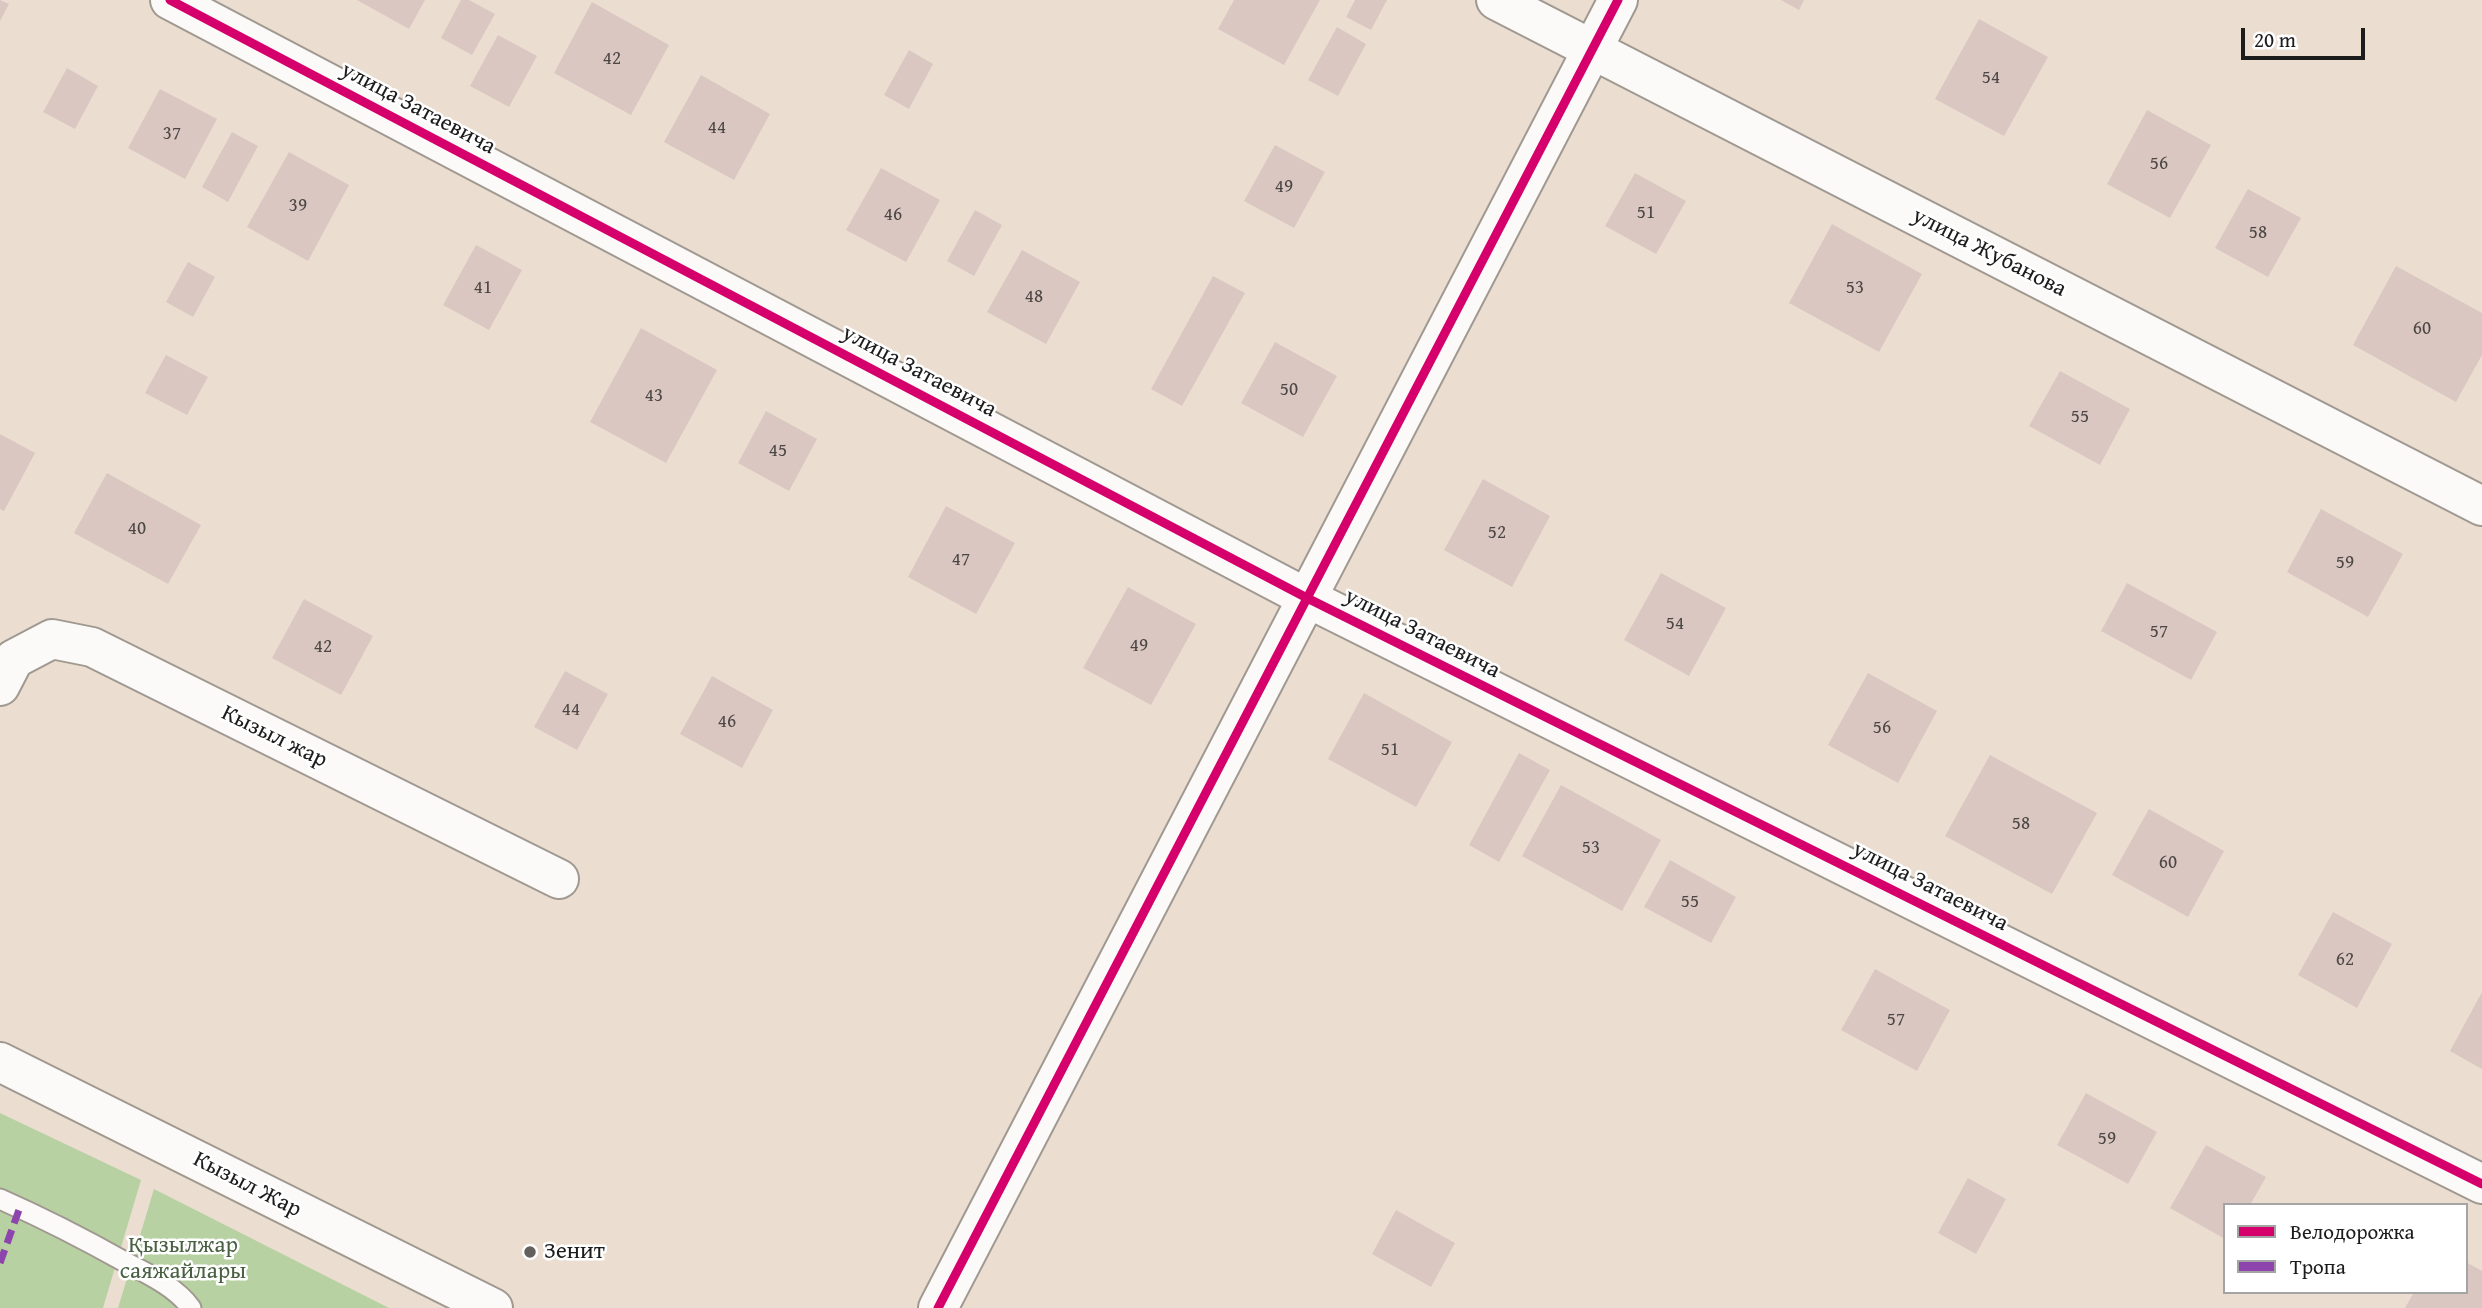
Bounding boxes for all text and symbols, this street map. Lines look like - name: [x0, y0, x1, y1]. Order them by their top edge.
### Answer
- scale bar: [2244, 14, 2368, 58]
- text: 20 m: [2254, 24, 2296, 55]
- house number: 42: [603, 48, 621, 70]
- street label: улица Затаевича: [336, 57, 500, 161]
- house number: 54: [1982, 67, 2000, 89]
- house number: 44: [708, 117, 726, 139]
- house number: 37: [163, 123, 181, 145]
- house number: 56: [2150, 153, 2168, 175]
- house number: 49: [1275, 176, 1293, 198]
- house number: 39: [289, 195, 307, 217]
- house number: 51: [1637, 202, 1655, 224]
- street label: улица Жубанова: [1907, 202, 2071, 304]
- house number: 46: [884, 204, 902, 226]
- house number: 58: [2249, 222, 2267, 244]
- house number: 41: [474, 277, 492, 299]
- house number: 53: [1846, 277, 1864, 299]
- house number: 48: [1025, 286, 1043, 308]
- house number: 60: [2413, 318, 2431, 340]
- street label: улица Затаевича: [837, 320, 1001, 424]
- house number: 50: [1280, 379, 1298, 401]
- house number: 43: [645, 385, 663, 407]
- house number: 55: [2071, 406, 2089, 428]
- house number: 45: [769, 440, 787, 462]
- house number: 40: [128, 518, 146, 540]
- house number: 52: [1488, 522, 1506, 544]
- house number: 47: [952, 549, 970, 571]
- house number: 59: [2336, 552, 2354, 574]
- street label: улица Затаевича: [1340, 583, 1504, 685]
- house number: 54: [1666, 613, 1684, 635]
- house number: 57: [2150, 621, 2168, 643]
- house number: 49: [1130, 635, 1148, 657]
- house number: 42: [314, 636, 332, 658]
- house number: 44: [562, 699, 580, 721]
- street label: Кызыл жар: [217, 700, 331, 774]
- house number: 46: [718, 711, 736, 733]
- house number: 56: [1873, 717, 1891, 739]
- house number: 51: [1381, 739, 1399, 761]
- house number: 58: [2012, 813, 2030, 835]
- street label: улица Затаевича: [1848, 836, 2012, 938]
- house number: 53: [1582, 837, 1600, 859]
- house number: 60: [2159, 852, 2177, 874]
- house number: 55: [1681, 891, 1699, 913]
- house number: 62: [2336, 949, 2354, 971]
- house number: 57: [1887, 1009, 1905, 1031]
- house number: 59: [2098, 1128, 2116, 1150]
- street label: Кызыл Жар: [188, 1146, 306, 1224]
- legend: [2223, 1203, 2468, 1294]
- text: Велодорожка: [2290, 1216, 2415, 1247]
- park label: Қызылжар саяжайлары: [120, 1232, 246, 1286]
- place label: Зенит: [544, 1238, 605, 1266]
- marker: Зенит: [522, 1244, 538, 1260]
- text: Тропа: [2290, 1251, 2346, 1282]

